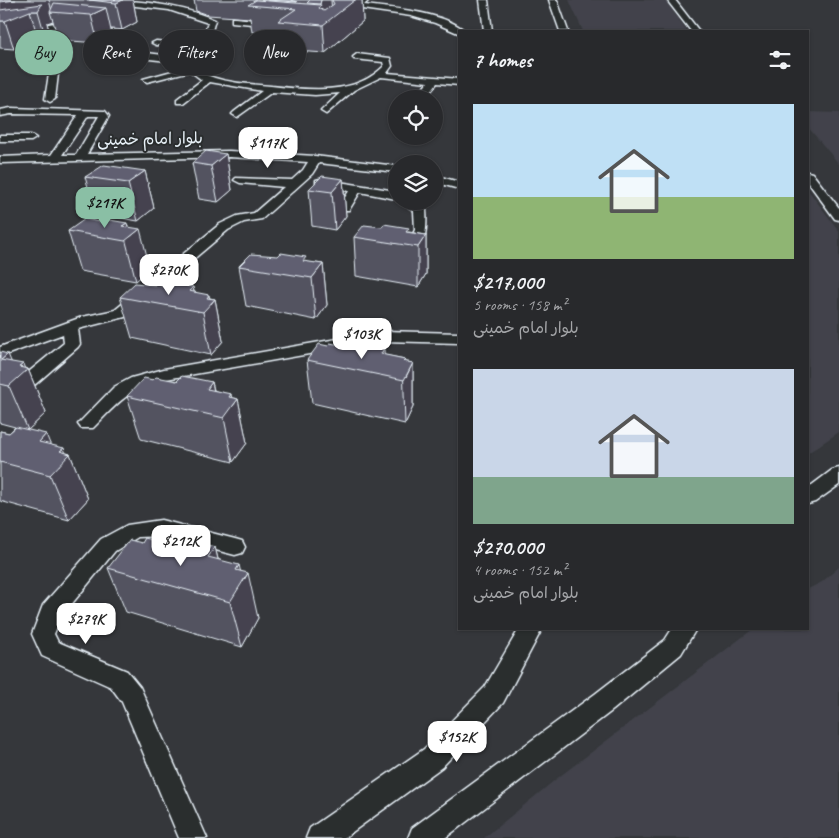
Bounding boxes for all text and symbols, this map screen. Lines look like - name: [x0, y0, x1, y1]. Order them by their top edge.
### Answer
- chip: Buy: [15, 30, 73, 75]
- chip: Rent: [83, 30, 149, 75]
- chip: Filters: [159, 30, 234, 75]
- chip: New: [244, 30, 306, 75]
- icon: filters: [766, 46, 794, 74]
- text: 7 homes: [473, 47, 532, 73]
- map controls: [388, 90, 443, 210]
- button: locate: [388, 90, 443, 145]
- pin: $117K: [233, 126, 303, 169]
- street label: بلوار امام خمینی: [97, 128, 203, 152]
- text: $117K: [250, 133, 286, 153]
- icon: home: [589, 136, 679, 226]
- button: layers: [388, 155, 443, 210]
- pin: $217K: [70, 186, 140, 229]
- text: $217K: [87, 193, 123, 213]
- pin: $270K: [134, 254, 204, 296]
- text: $270K: [151, 260, 187, 280]
- text: $217,000: [473, 269, 543, 295]
- text: 5 rooms · 158 m²: [473, 295, 567, 315]
- pin: $103K: [327, 318, 397, 360]
- text: بلوار امام خمینی: [473, 318, 579, 338]
- text: $103K: [344, 324, 380, 344]
- icon: home: [589, 401, 679, 491]
- pin: $212K: [146, 524, 216, 567]
- text: $212K: [163, 531, 199, 551]
- text: $270,000: [473, 534, 543, 560]
- text: 4 rooms · 152 m²: [473, 560, 567, 580]
- text: بلوار امام خمینی: [473, 583, 579, 603]
- pin: $279K: [51, 602, 121, 645]
- text: $279K: [68, 609, 104, 629]
- pin: $152K: [422, 720, 492, 763]
- text: $152K: [439, 727, 475, 747]

